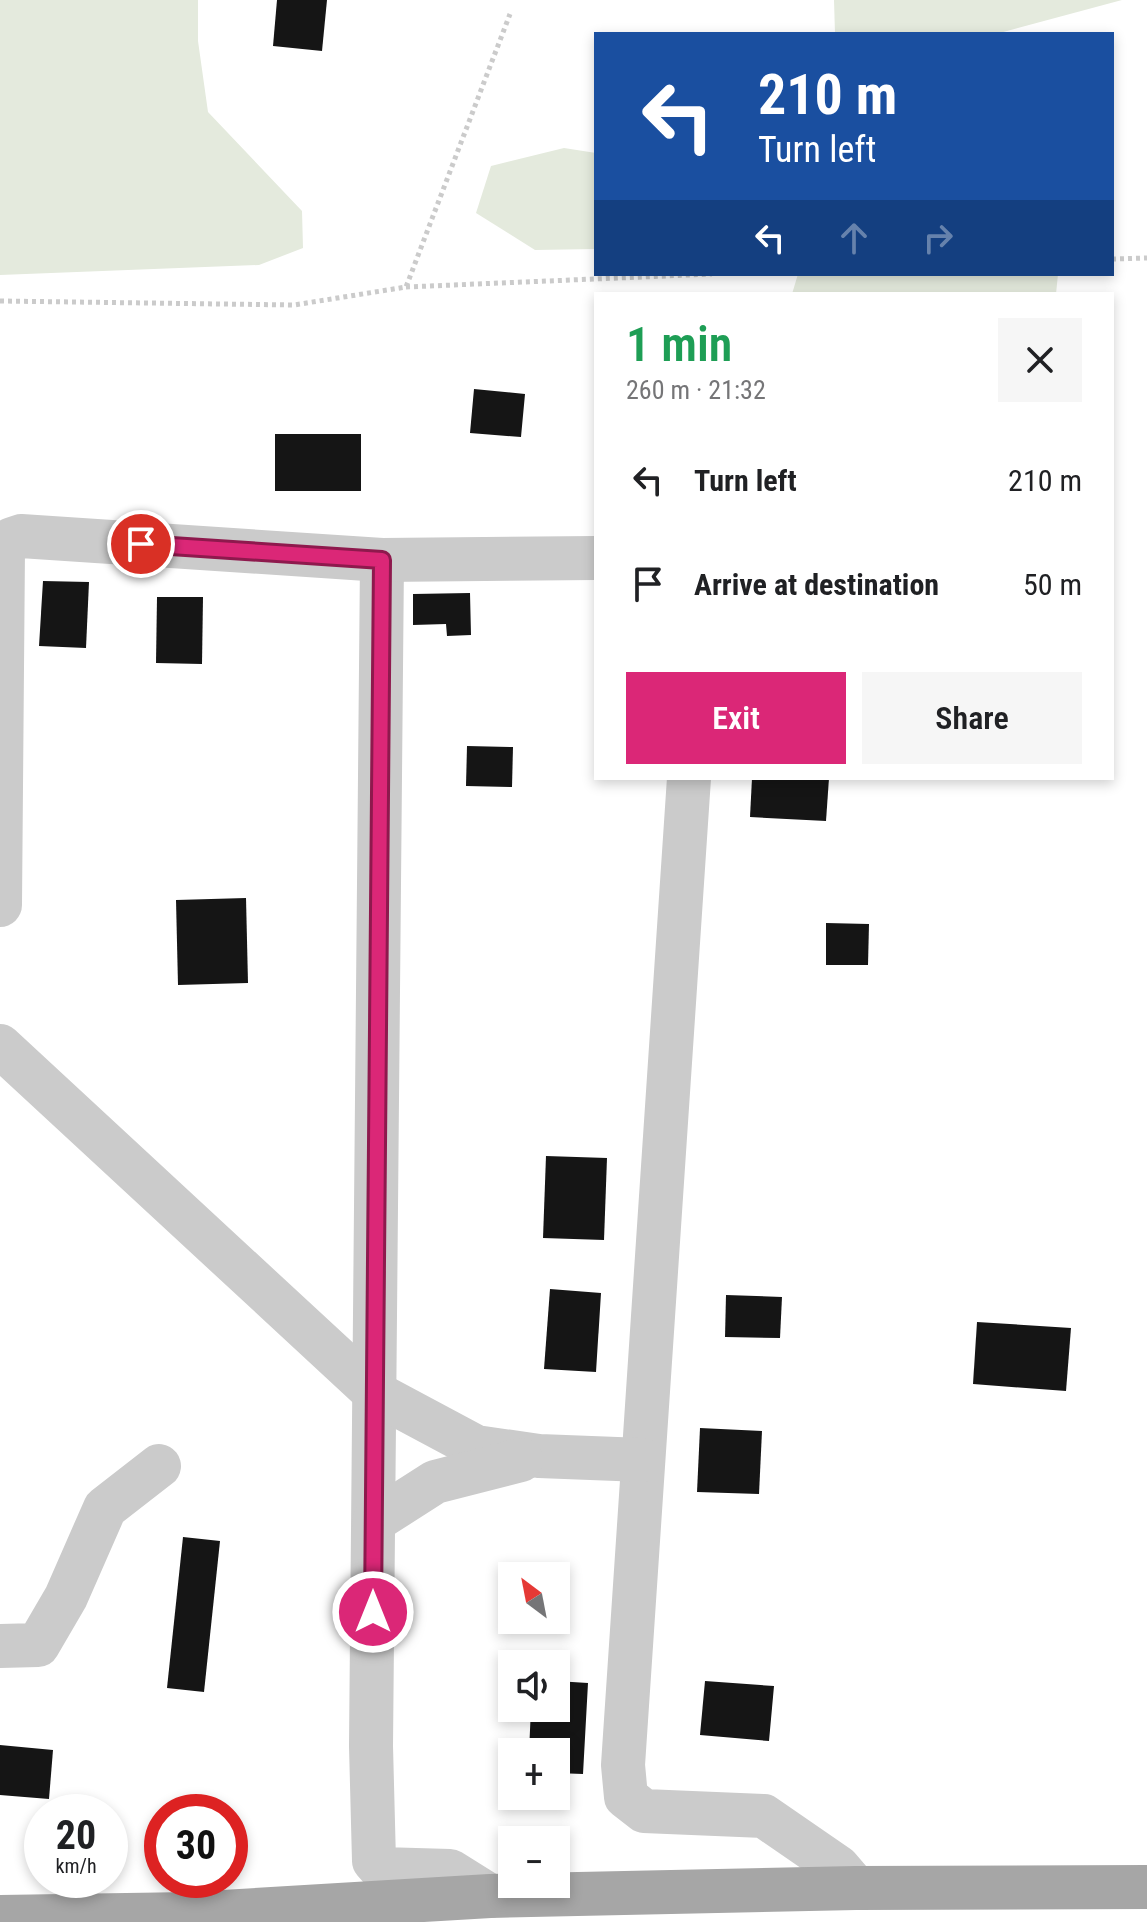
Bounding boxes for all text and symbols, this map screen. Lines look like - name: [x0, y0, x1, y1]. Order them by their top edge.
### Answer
- text: 210 m: [758, 62, 897, 128]
- icon: left: [626, 64, 730, 168]
- text: Turn left: [758, 129, 876, 171]
- icon: left: [748, 216, 792, 260]
- icon: ahead: [832, 216, 876, 260]
- icon: right: [916, 216, 960, 260]
- text: 1 min: [626, 316, 732, 373]
- button: close: [998, 318, 1082, 402]
- text: 260 m · 21:32: [626, 375, 766, 405]
- icon: left: [626, 458, 670, 502]
- text: Turn left: [694, 463, 797, 498]
- text: 210 m: [1008, 463, 1082, 498]
- pin: [107, 510, 175, 578]
- icon: arrive: [119, 522, 163, 566]
- icon: arrive: [626, 562, 670, 606]
- text: Arrive at destination: [694, 567, 939, 602]
- text: 50 m: [1023, 567, 1082, 602]
- button: Exit: [626, 672, 846, 764]
- button: Share: [862, 672, 1082, 764]
- north arrow: [498, 1562, 570, 1634]
- map controls: [498, 1562, 570, 1898]
- position arrow: [331, 1570, 415, 1654]
- button: sound: [498, 1650, 570, 1722]
- button: +: [498, 1738, 570, 1810]
- speed limit sign: 30: [144, 1794, 248, 1898]
- text: 20: [56, 1812, 96, 1859]
- button: −: [498, 1826, 570, 1898]
- text: km/h: [55, 1854, 97, 1878]

